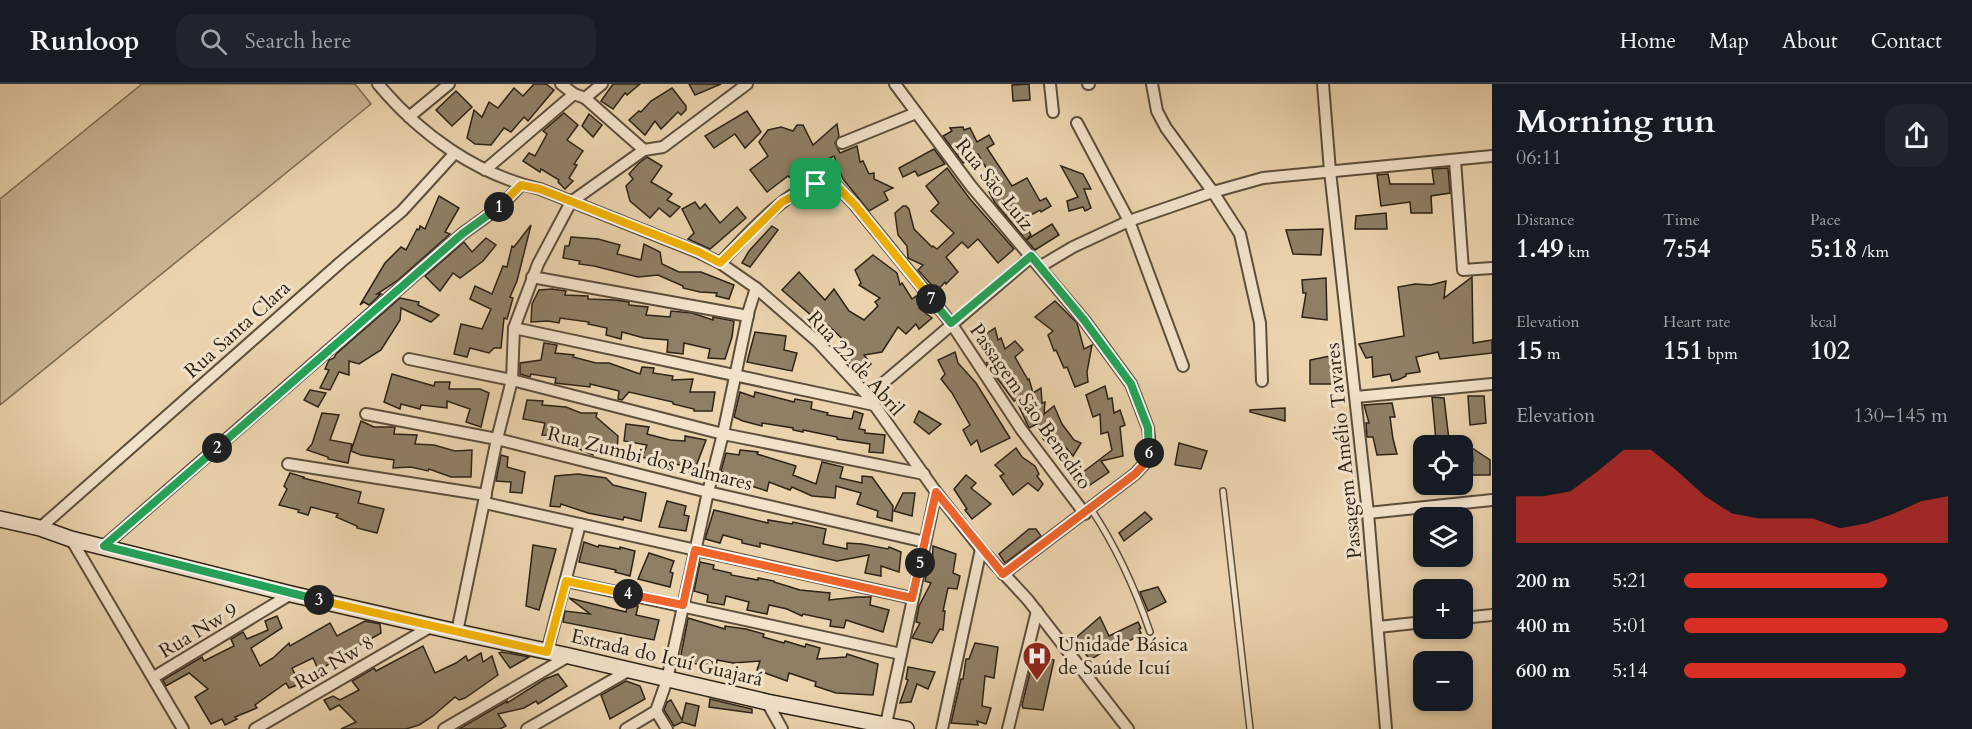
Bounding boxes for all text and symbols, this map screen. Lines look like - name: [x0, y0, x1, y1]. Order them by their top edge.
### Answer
- search box: [176, 14, 596, 68]
- text: Runloop: [30, 22, 140, 60]
- icon: search: [197, 25, 230, 58]
- text: Search here: [245, 26, 351, 56]
- text: Home: [1620, 27, 1676, 56]
- text: Map: [1709, 27, 1749, 56]
- text: About: [1782, 27, 1838, 56]
- text: Contact: [1871, 27, 1942, 56]
- text: Morning run: [1516, 99, 1716, 144]
- button: share: [1885, 104, 1948, 167]
- street label: Rua São Luíz: [949, 133, 1040, 236]
- text: 06:11: [1516, 144, 1562, 171]
- pin: [790, 158, 841, 209]
- icon: arrive: [799, 167, 832, 200]
- pin: 1: [484, 192, 514, 222]
- text: 1: [495, 196, 503, 218]
- text: Distance: [1516, 209, 1574, 231]
- text: Time: [1663, 209, 1700, 231]
- text: Pace: [1810, 209, 1841, 231]
- text: 1.49: [1516, 231, 1564, 266]
- text: 7:54: [1663, 231, 1711, 266]
- text: 5:18: [1810, 231, 1858, 266]
- text: km: [1564, 241, 1590, 263]
- text: /km: [1858, 241, 1889, 263]
- street label: Rua Santa Clara: [178, 274, 296, 384]
- pin: 7: [916, 284, 946, 314]
- text: 7: [927, 288, 935, 310]
- street label: Rua 22 de Abril: [801, 305, 910, 422]
- text: Elevation: [1516, 311, 1580, 333]
- text: Heart rate: [1663, 311, 1731, 333]
- text: kcal: [1810, 311, 1837, 333]
- street label: Passagem São Benedito: [963, 318, 1098, 495]
- text: 15: [1516, 333, 1543, 368]
- text: 151: [1663, 333, 1703, 368]
- text: 102: [1810, 333, 1850, 368]
- street label: Passagem Amélio Tavares: [1319, 341, 1368, 560]
- text: m: [1543, 343, 1560, 365]
- text: bpm: [1703, 343, 1738, 365]
- text: Elevation: [1516, 402, 1595, 429]
- text: 130–145 m: [1853, 402, 1948, 429]
- street label: Rua Zumbi dos Palmares: [545, 420, 755, 497]
- pin: 2: [202, 433, 232, 463]
- map controls: [1413, 435, 1473, 711]
- button: locate: [1413, 435, 1473, 495]
- text: 2: [213, 437, 221, 459]
- pin: 6: [1134, 438, 1164, 468]
- text: 6: [1145, 442, 1153, 464]
- button: layers: [1413, 507, 1473, 567]
- pin: 5: [905, 548, 935, 578]
- text: 5: [916, 552, 924, 574]
- text: 200 m: [1516, 567, 1571, 594]
- text: 5:21: [1612, 567, 1648, 594]
- pin: 4: [613, 579, 643, 609]
- button: +: [1413, 579, 1473, 639]
- text: 4: [624, 583, 632, 605]
- pin: 3: [304, 585, 334, 615]
- text: 3: [315, 589, 323, 611]
- street label: Rua Nw 9: [154, 596, 243, 665]
- text: 400 m: [1516, 612, 1571, 639]
- text: 5:01: [1612, 612, 1648, 639]
- street label: Estrada do Icuí Guajará: [568, 622, 766, 693]
- street label: Rua Nw 8: [290, 629, 379, 696]
- place label: Unidade Básica de Saúde Icuí: [1058, 631, 1188, 681]
- hospital icon: Unidade Básica de Saúde Icuí: [1021, 640, 1053, 682]
- button: −: [1413, 651, 1473, 711]
- text: 600 m: [1516, 657, 1571, 684]
- text: 5:14: [1612, 657, 1648, 684]

